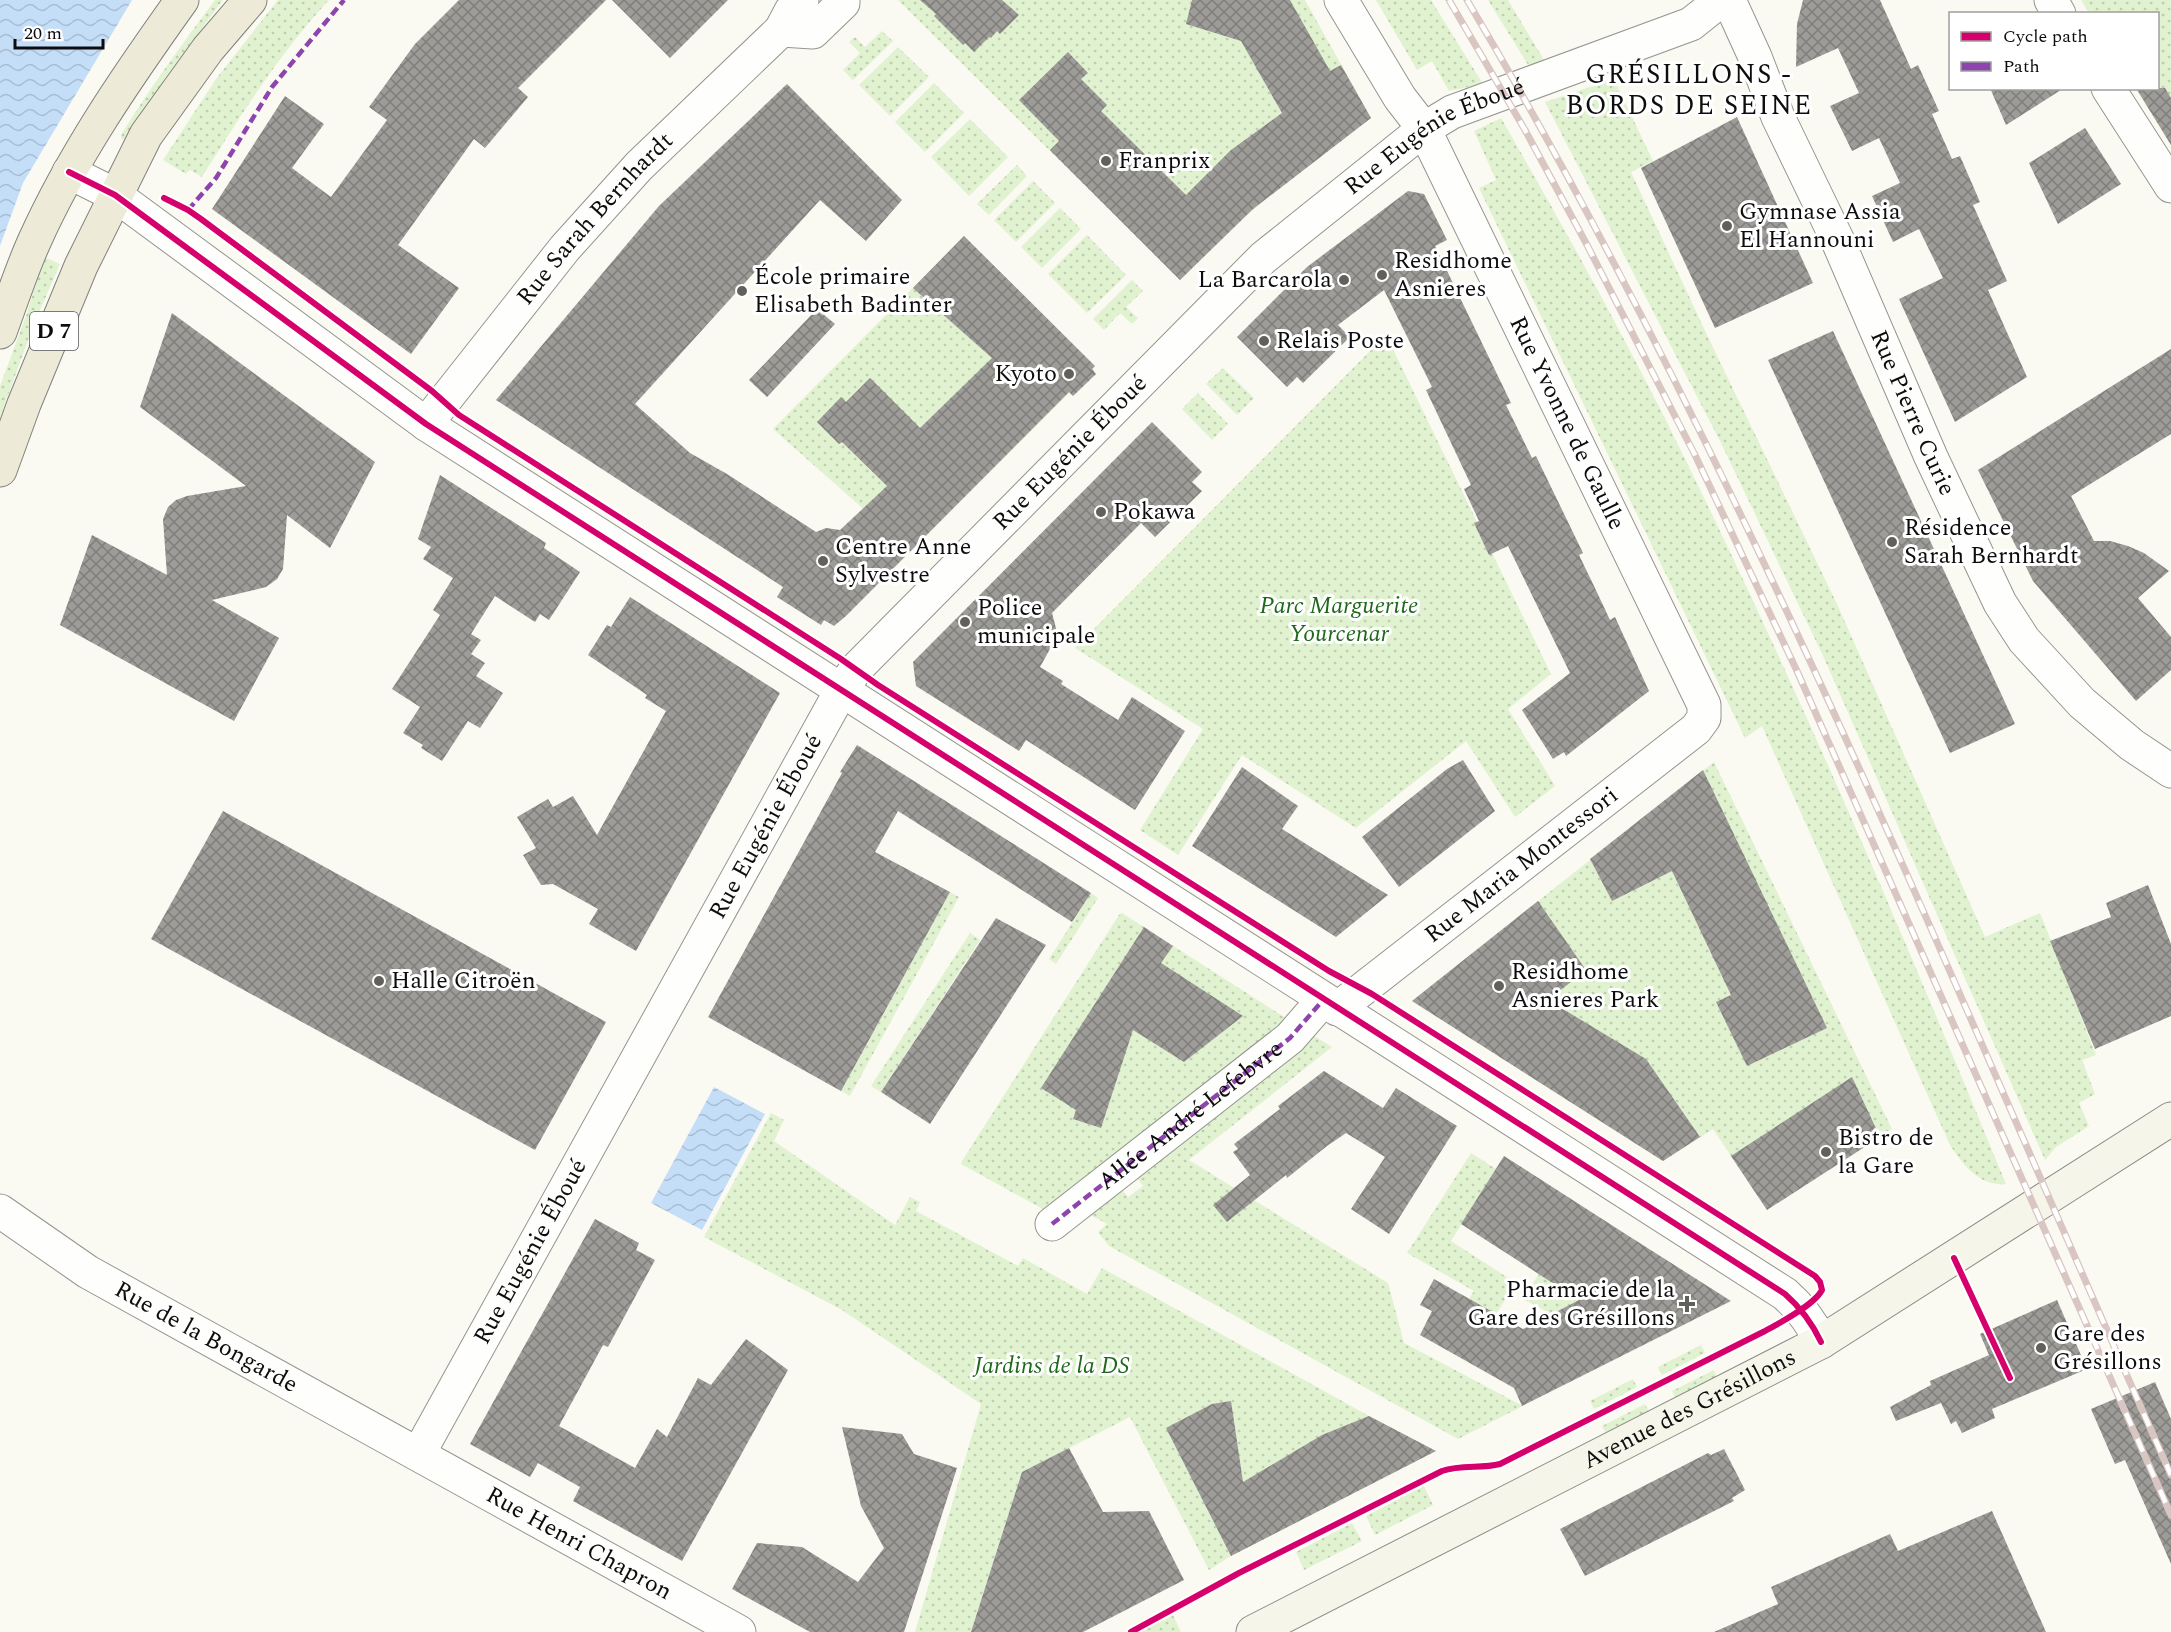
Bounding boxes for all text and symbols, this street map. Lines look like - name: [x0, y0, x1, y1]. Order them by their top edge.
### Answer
- scale bar: [15, 12, 104, 50]
- legend: [1949, 12, 2159, 90]
- text: 20 m: [24, 20, 62, 47]
- text: Cycle path: [2003, 23, 2088, 50]
- text: Path: [2003, 53, 2040, 80]
- district label: GRÉSILLONS - BORDS DE SEINE: [1565, 54, 1813, 127]
- street label: Rue Eugénie Éboué: [1336, 69, 1530, 204]
- street label: Rue Sarah Bernhardt: [508, 124, 682, 313]
- place label: Franprix: [1118, 143, 1210, 179]
- marker: Franprix: [1099, 154, 1113, 168]
- place label: Gymnase Assia El Hannouni: [1739, 194, 1901, 258]
- marker: Gymnase Assia El Hannouni: [1720, 219, 1734, 233]
- place label: Residhome Asnieres: [1394, 243, 1512, 307]
- place label: École primaire Elisabeth Badinter: [754, 259, 952, 323]
- place label: La Barcarola: [1198, 262, 1332, 298]
- marker: Residhome Asnieres: [1375, 268, 1389, 282]
- marker: La Barcarola: [1337, 273, 1351, 287]
- marker: École primaire Elisabeth Badinter: [735, 284, 749, 298]
- street label: Rue Yvonne de Gaulle: [1500, 310, 1634, 536]
- road number: D 7: [30, 312, 78, 350]
- place label: Relais Poste: [1276, 323, 1404, 359]
- street label: Rue Pierre Curie: [1860, 324, 1965, 502]
- marker: Relais Poste: [1257, 334, 1271, 348]
- place label: Kyoto: [995, 356, 1057, 392]
- street label: Rue Eugénie Éboué: [985, 367, 1156, 539]
- marker: Kyoto: [1062, 367, 1076, 381]
- place label: Pokawa: [1113, 494, 1196, 530]
- marker: Pokawa: [1094, 505, 1108, 519]
- place label: Résidence Sarah Bernhardt: [1904, 510, 2078, 574]
- place label: Centre Anne Sylvestre: [835, 529, 971, 593]
- marker: Résidence Sarah Bernhardt: [1885, 535, 1899, 549]
- marker: Centre Anne Sylvestre: [816, 554, 830, 568]
- park label: Parc Marguerite Yourcenar: [1260, 588, 1418, 652]
- place label: Police municipale: [977, 590, 1096, 654]
- marker: Police municipale: [958, 615, 972, 629]
- street label: Rue Eugénie Éboué: [700, 727, 832, 926]
- street label: Rue Maria Montessori: [1417, 778, 1626, 952]
- place label: Residhome Asnieres Park: [1511, 954, 1659, 1018]
- place label: Halle Citroën: [391, 963, 536, 999]
- marker: Halle Citroën: [372, 974, 386, 988]
- marker: Residhome Asnieres Park: [1492, 979, 1506, 993]
- street label: Allée André Lefebvre: [1090, 1032, 1291, 1200]
- place label: Bistro de la Gare: [1838, 1120, 1934, 1184]
- marker: Bistro de la Gare: [1819, 1145, 1833, 1159]
- street label: Rue Eugénie Éboué: [465, 1153, 596, 1351]
- street label: Rue de la Bongarde: [108, 1272, 304, 1403]
- place label: Pharmacie de la Gare des Grésillons: [1467, 1272, 1675, 1336]
- marker: Pharmacie de la Gare des Grésillons: [1680, 1297, 1694, 1311]
- place label: Gare des Grésillons: [2053, 1316, 2162, 1380]
- street label: Avenue des Grésillons: [1576, 1340, 1803, 1479]
- marker: Gare des Grésillons: [2034, 1341, 2048, 1355]
- park label: Jardins de la DS: [972, 1348, 1130, 1384]
- street label: Rue Henri Chapron: [479, 1477, 679, 1610]

